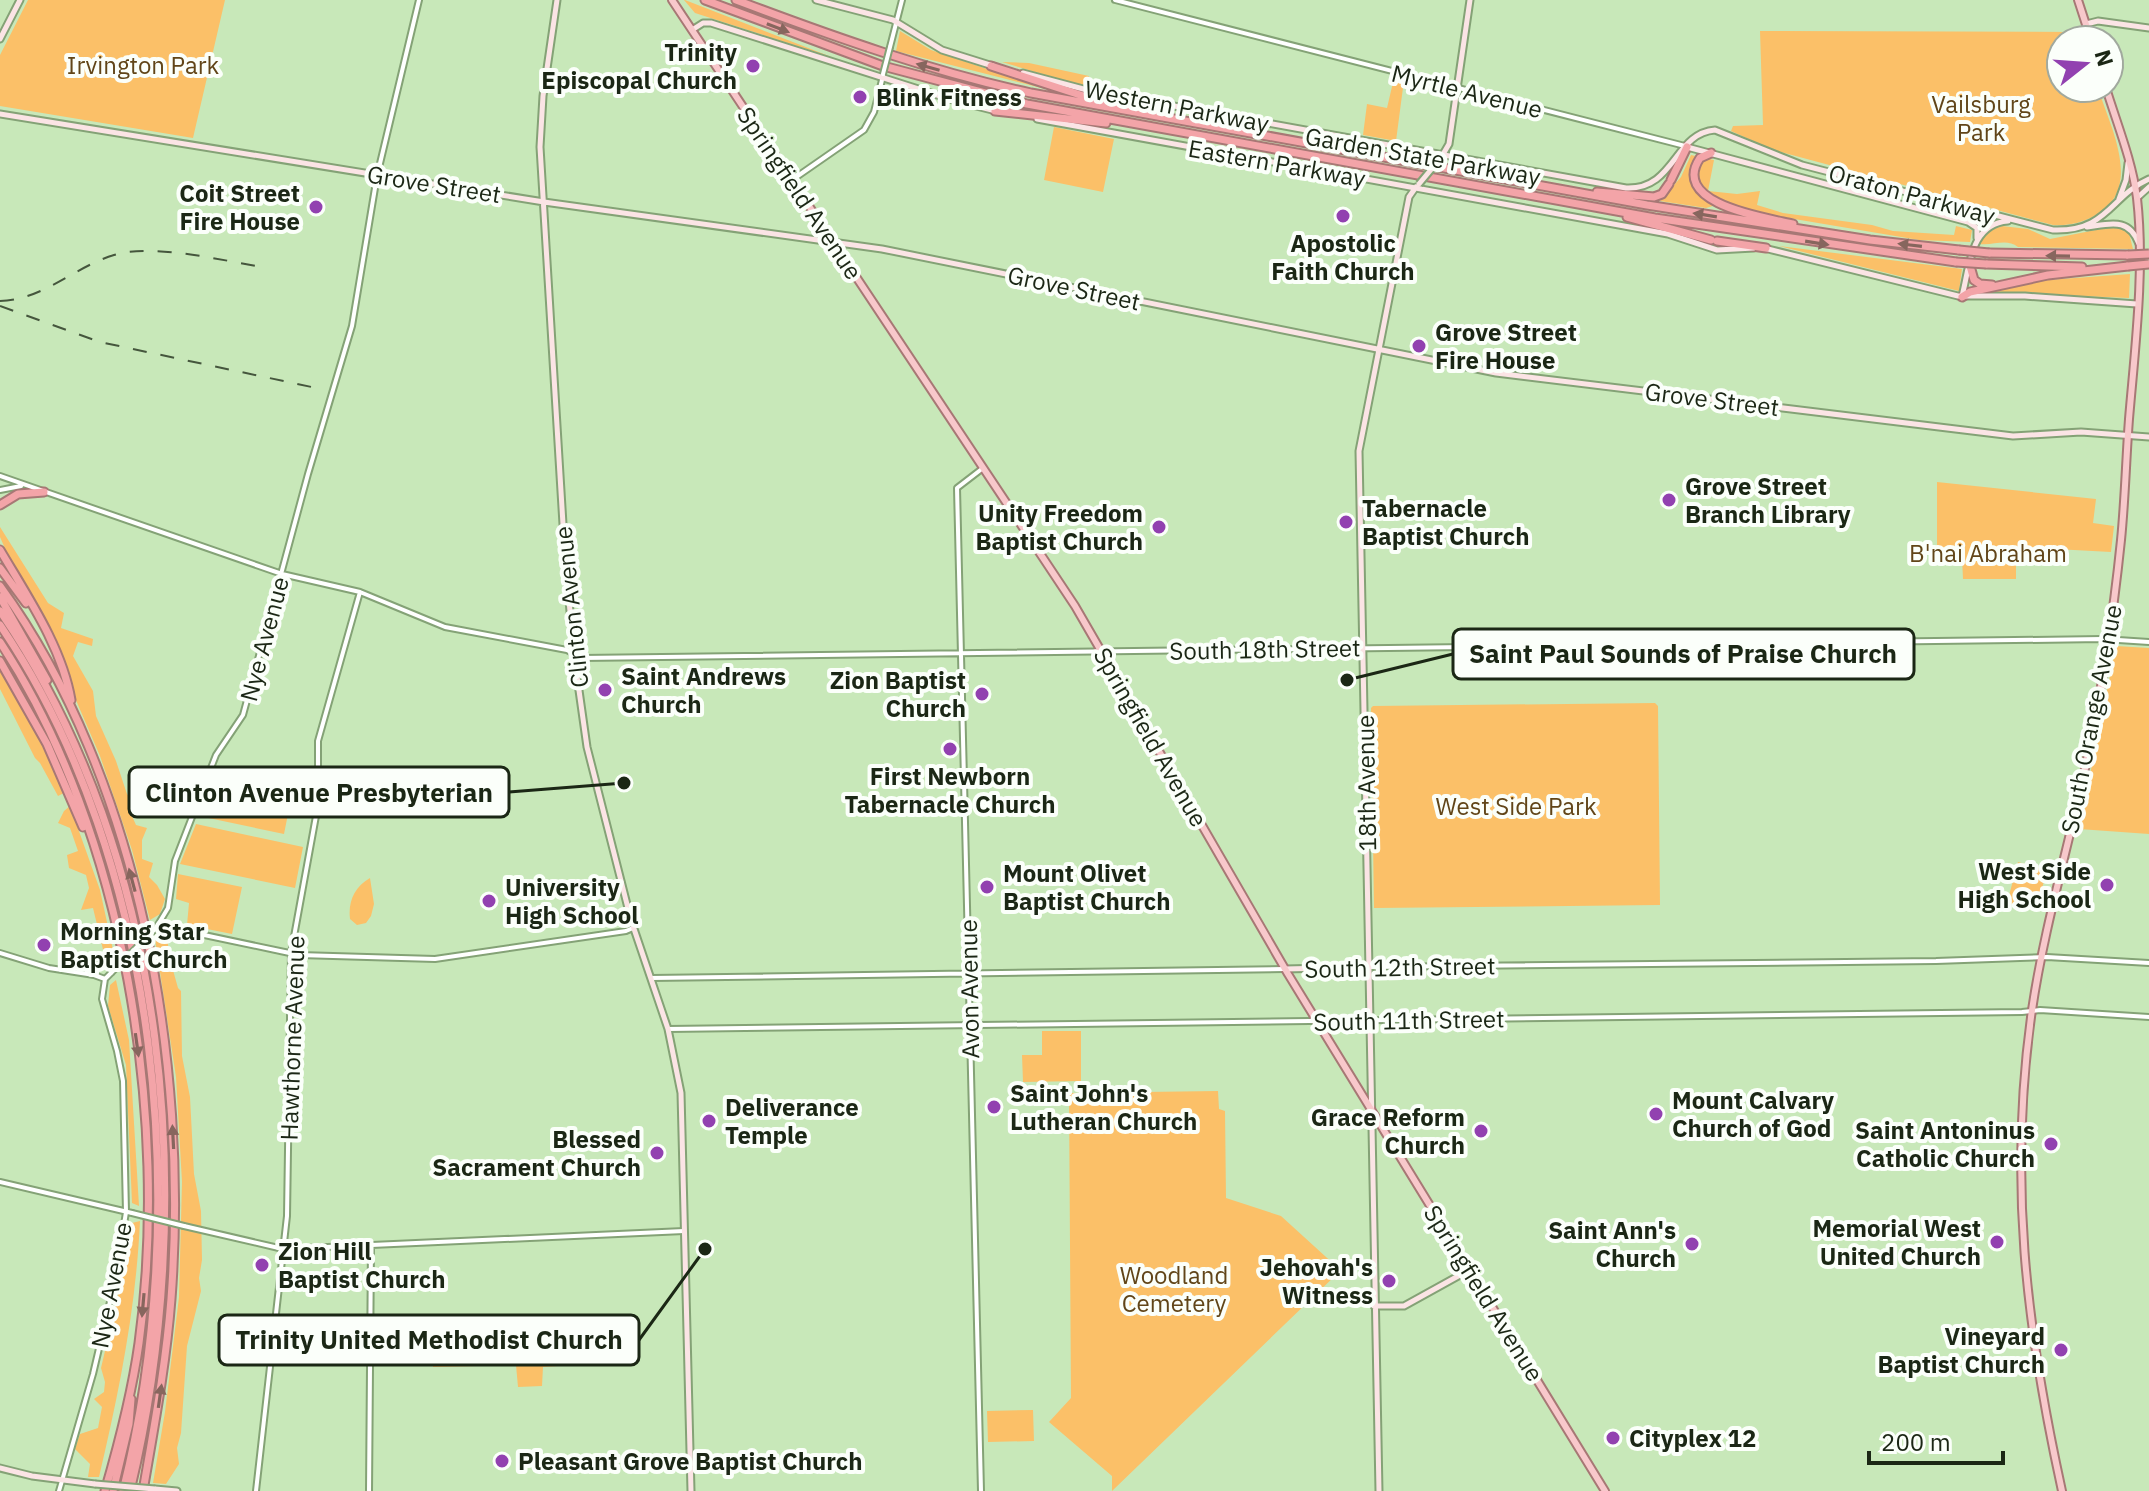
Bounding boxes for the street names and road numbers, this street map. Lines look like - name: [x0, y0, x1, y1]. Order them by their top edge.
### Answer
- street label: Myrtle Avenue: [1388, 57, 1546, 125]
- street label: Western Parkway: [1082, 72, 1272, 140]
- street label: Springfield Avenue: [730, 100, 870, 286]
- street label: Garden State Parkway: [1303, 120, 1543, 192]
- street label: Eastern Parkway: [1186, 132, 1368, 194]
- street label: Oraton Parkway: [1825, 156, 1999, 232]
- street label: Grove Street: [365, 158, 503, 210]
- street label: Grove Street: [1005, 258, 1143, 318]
- street label: Grove Street: [1643, 375, 1781, 423]
- street label: Clinton Avenue: [547, 525, 595, 689]
- street label: Nye Avenue: [232, 573, 296, 705]
- street label: South Orange Avenue: [2053, 602, 2129, 836]
- street label: South 18th Street: [1169, 631, 1361, 667]
- street label: Springfield Avenue: [1087, 642, 1215, 832]
- street label: 18th Avenue: [1349, 714, 1383, 852]
- street label: Avon Avenue: [952, 919, 986, 1059]
- street label: Hawthorne Avenue: [272, 935, 312, 1141]
- street label: South 12th Street: [1304, 949, 1496, 985]
- street label: South 11th Street: [1313, 1002, 1505, 1038]
- street label: Springfield Avenue: [1417, 1199, 1551, 1387]
- street label: Nye Avenue: [83, 1219, 139, 1351]

